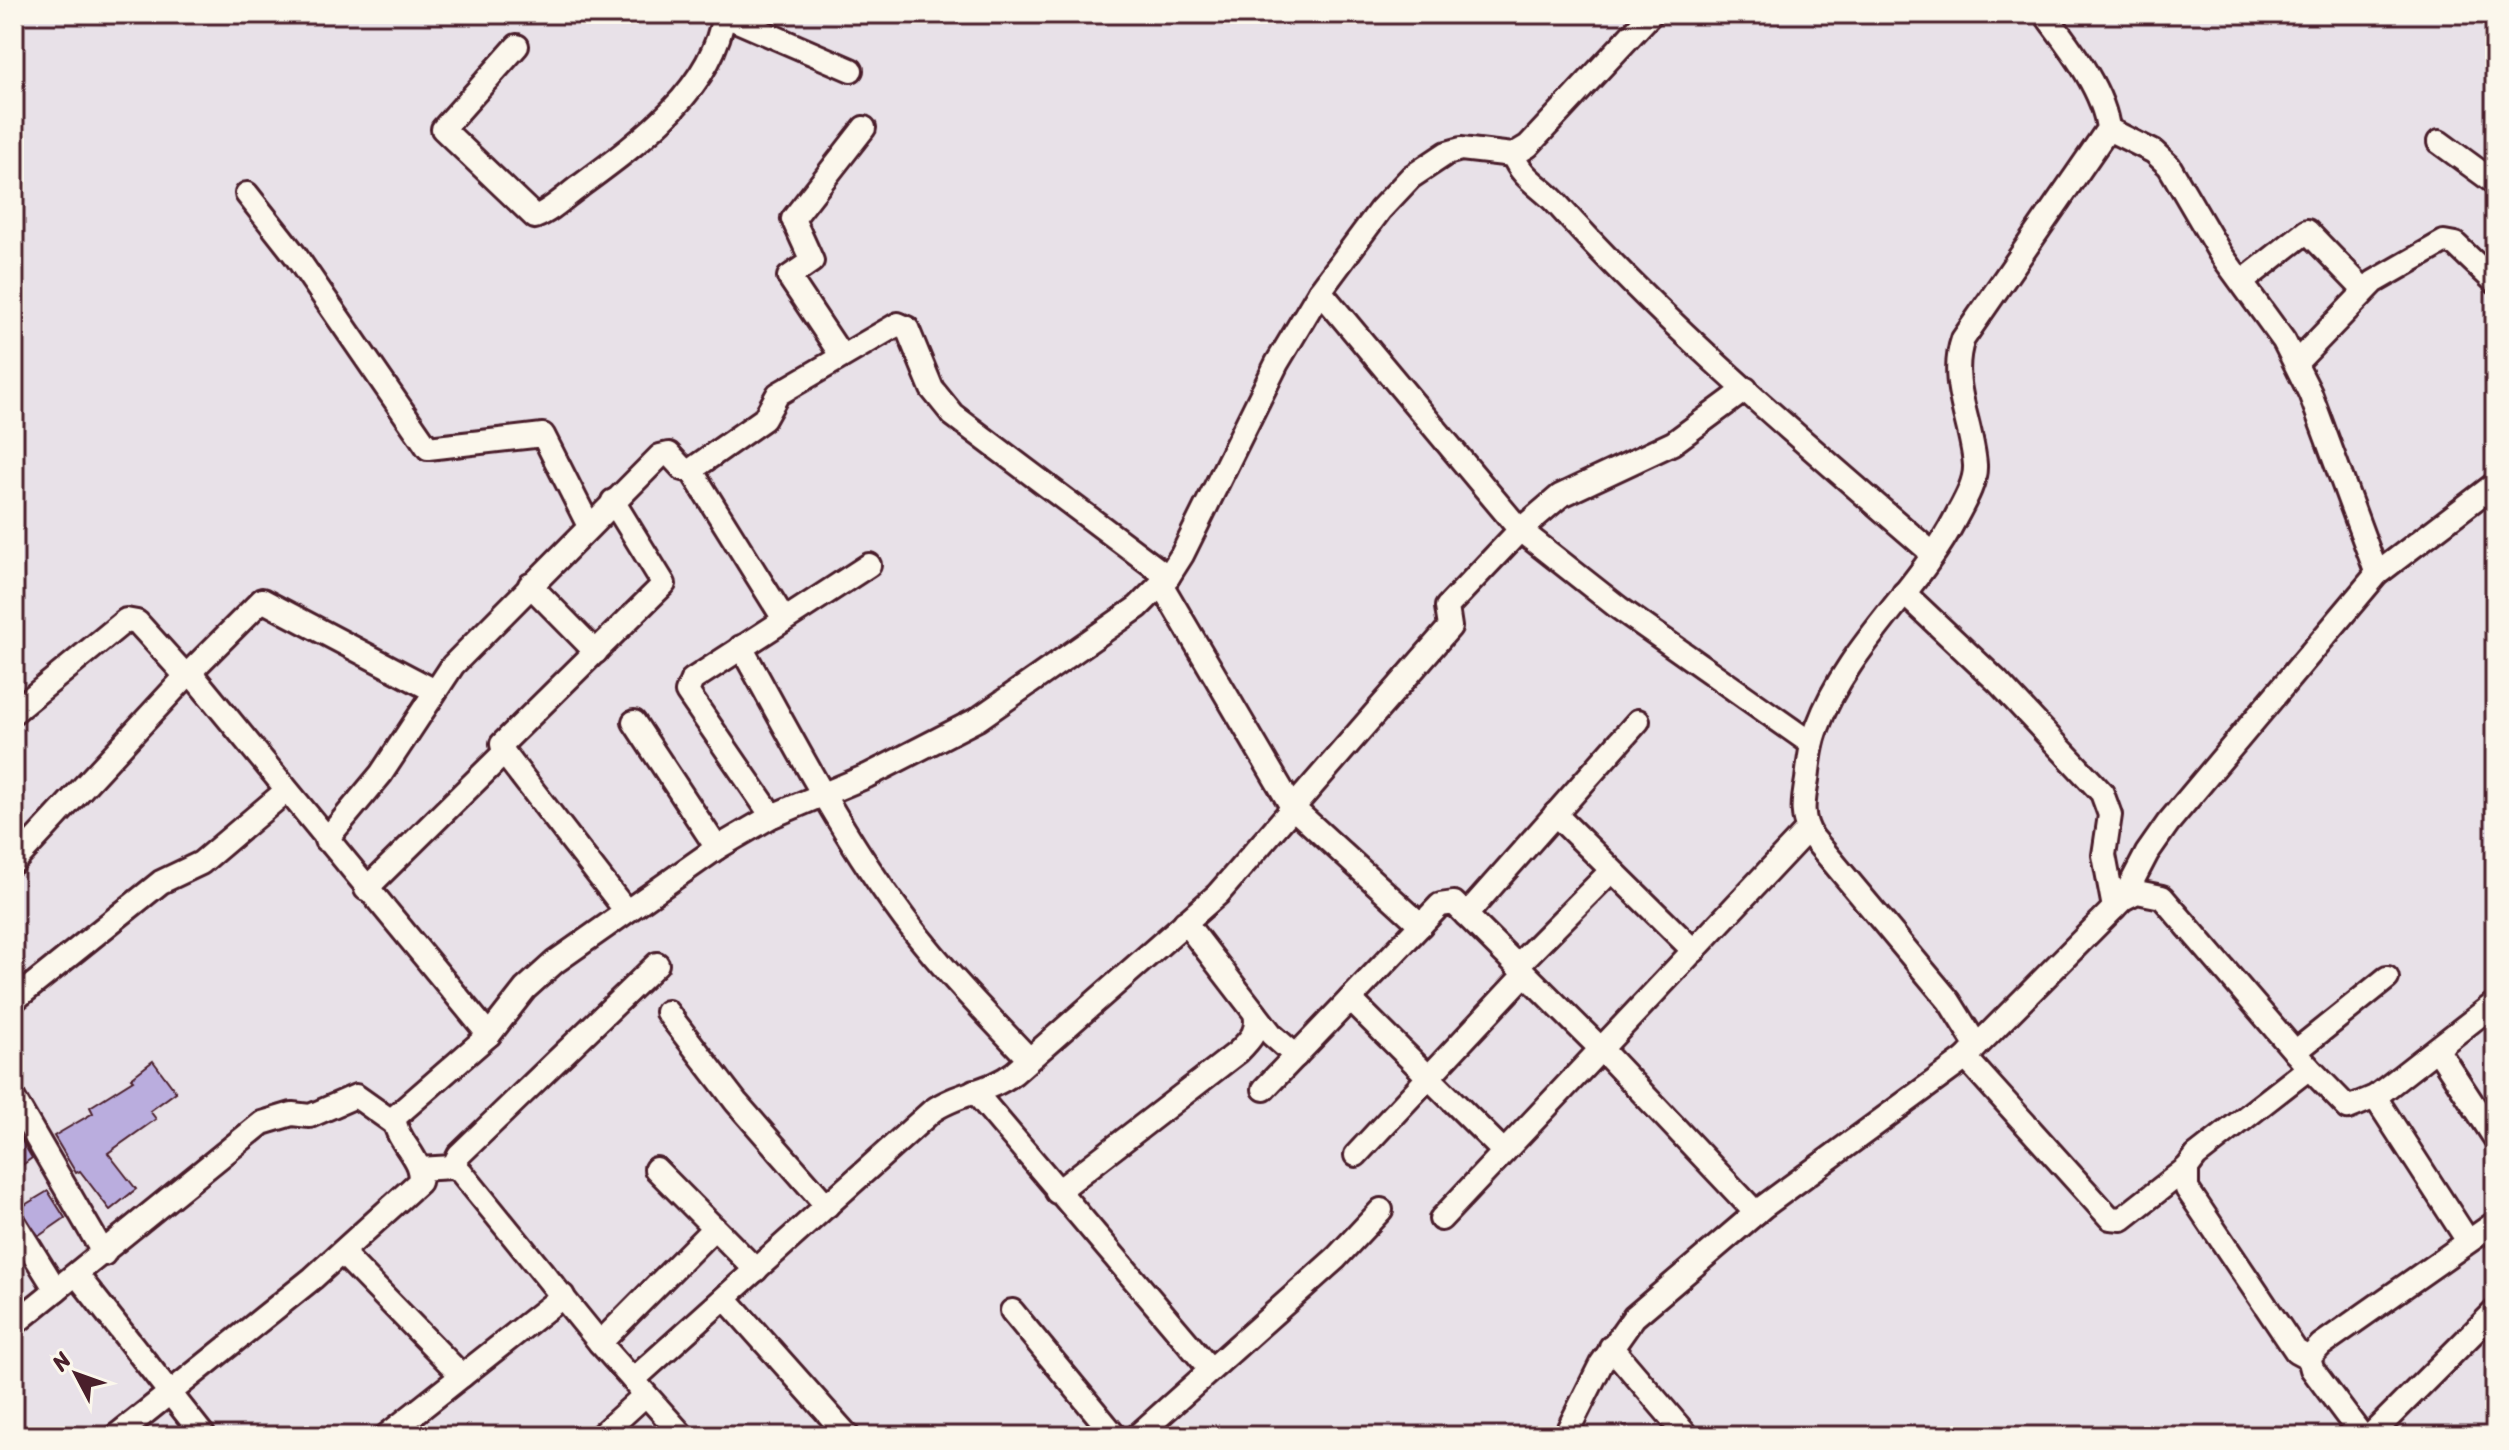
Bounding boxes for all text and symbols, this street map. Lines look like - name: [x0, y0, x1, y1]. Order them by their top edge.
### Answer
- north arrow: [36, 1334, 116, 1414]
- text: N: [41, 1342, 81, 1381]

